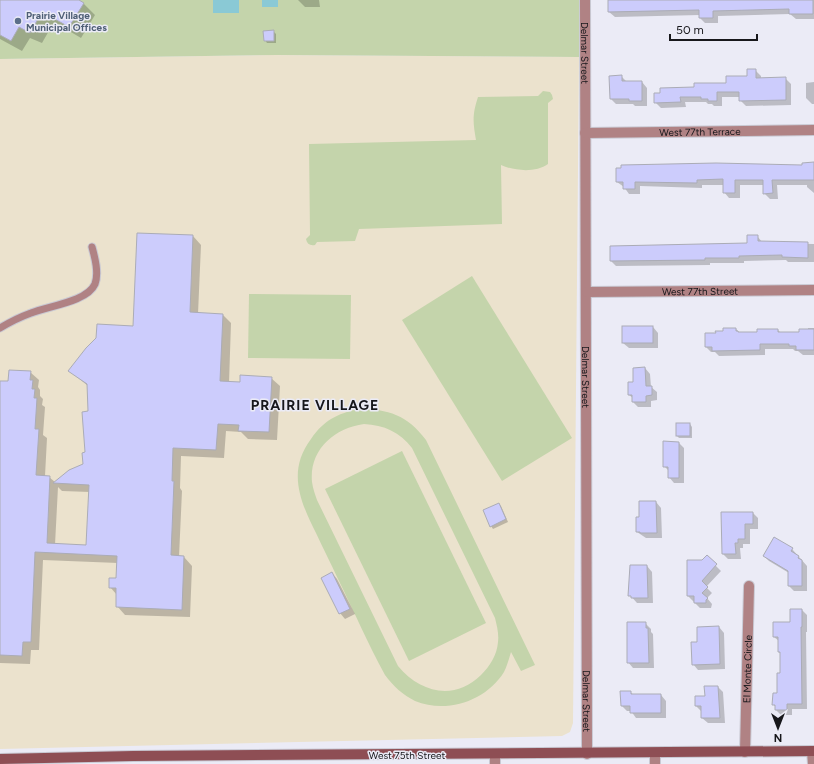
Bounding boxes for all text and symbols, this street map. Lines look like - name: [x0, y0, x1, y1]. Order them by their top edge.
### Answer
- place label: Prairie Village Municipal Offices: [26, 9, 107, 34]
- marker: Prairie Village Municipal Offices: [13, 16, 23, 26]
- scale bar: [670, 16, 757, 42]
- street label: Delmar Street: [579, 22, 592, 84]
- text: 50 m: [676, 23, 704, 37]
- street label: West 77th Terrace: [659, 124, 741, 139]
- street label: West 77th Street: [662, 284, 738, 298]
- street label: Delmar Street: [579, 346, 593, 408]
- district label: PRAIRIE VILLAGE: [251, 397, 379, 414]
- street label: El Monte Circle: [740, 634, 754, 703]
- street label: Delmar Street: [580, 670, 593, 732]
- north arrow: [758, 708, 798, 748]
- text: N: [774, 731, 782, 744]
- street label: West 75th Street: [369, 749, 445, 762]

